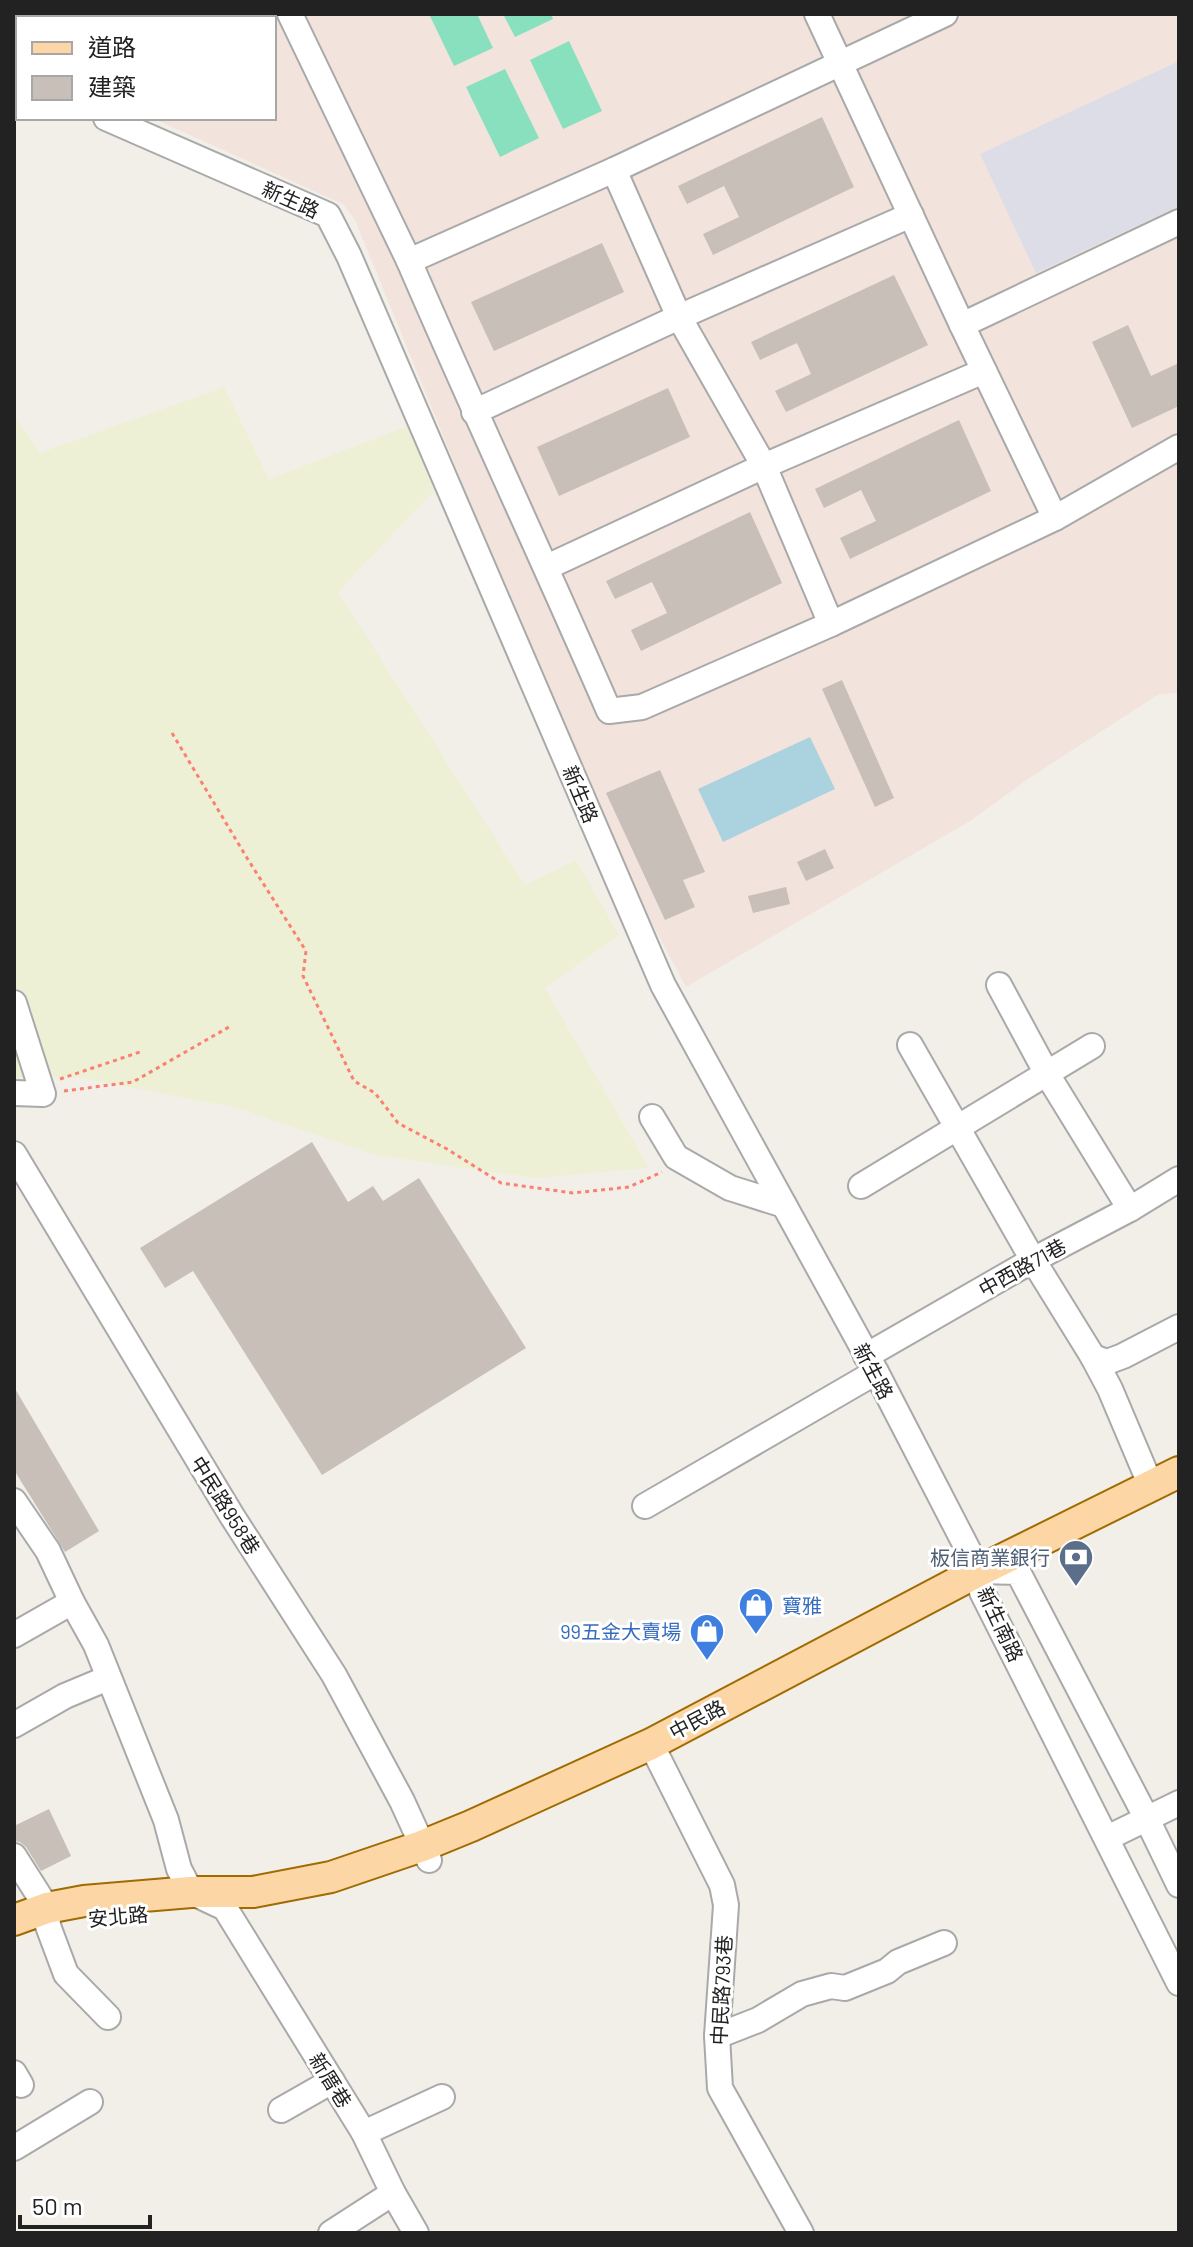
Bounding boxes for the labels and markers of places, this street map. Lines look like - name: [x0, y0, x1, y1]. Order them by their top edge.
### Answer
- bank icon: 板信商業銀行: [1057, 1538, 1095, 1588]
- place label: 板信商業銀行: [930, 1545, 1050, 1569]
- shop icon: 寶雅: [737, 1586, 775, 1636]
- place label: 寶雅: [782, 1593, 822, 1617]
- shop icon: 99五金大賣場: [688, 1612, 726, 1662]
- place label: 99五金大賣場: [560, 1619, 681, 1643]

